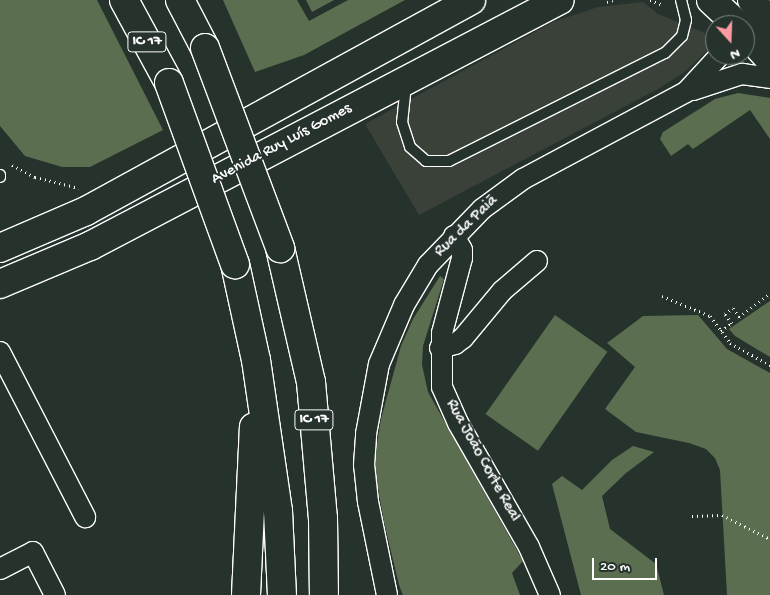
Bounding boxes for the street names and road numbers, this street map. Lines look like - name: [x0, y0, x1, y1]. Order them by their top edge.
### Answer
- road number: IC 17: [127, 30, 167, 54]
- street label: Avenida Ruy Luís Gomes: [209, 100, 355, 190]
- street label: Rua da Paiã: [431, 192, 503, 262]
- street label: Rua João Corte Real: [440, 397, 524, 525]
- road number: IC 17: [294, 408, 334, 432]

